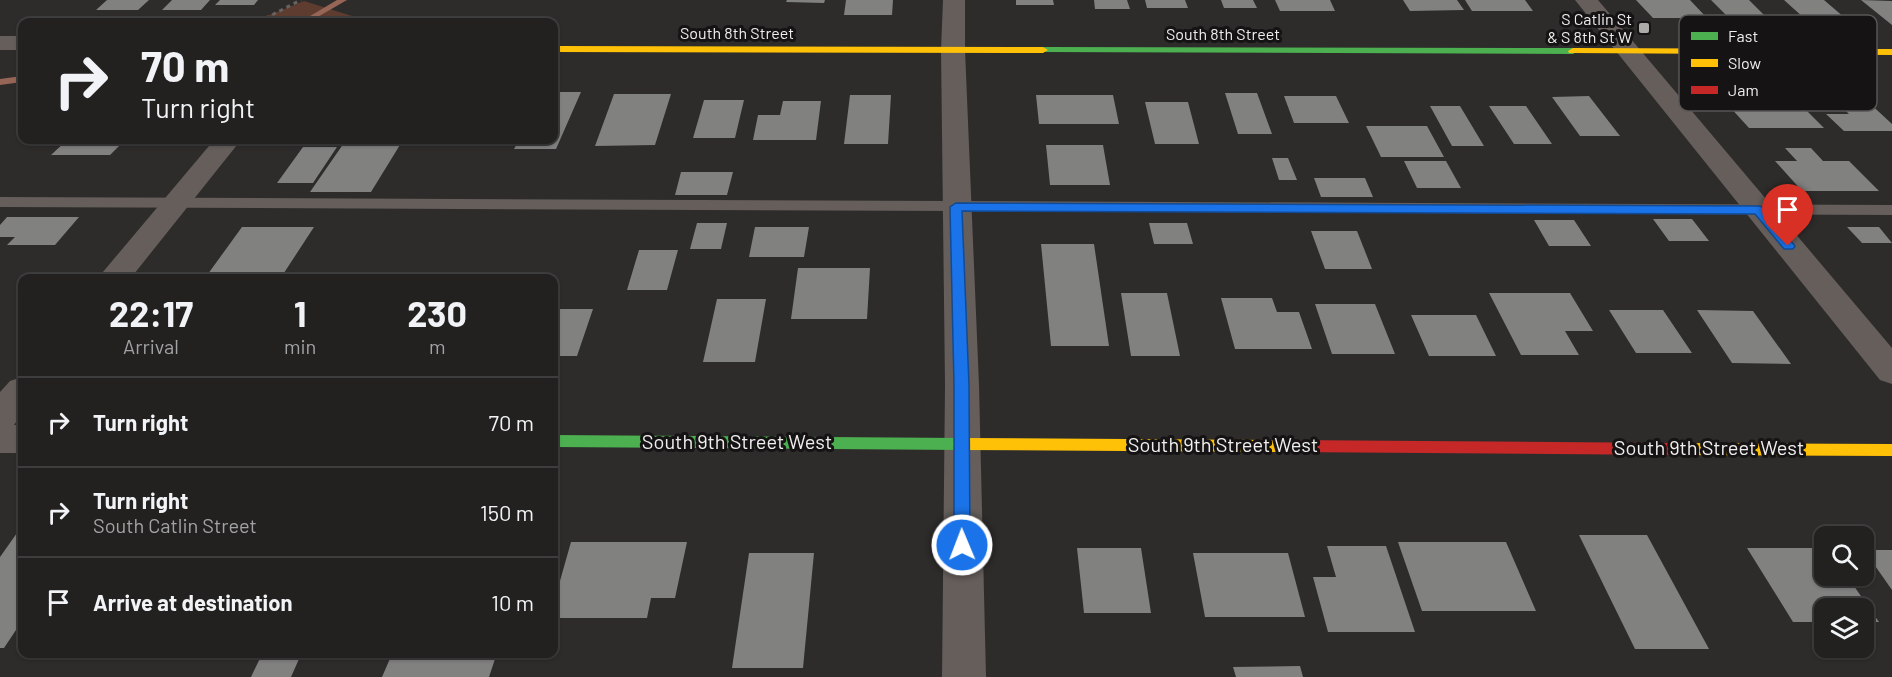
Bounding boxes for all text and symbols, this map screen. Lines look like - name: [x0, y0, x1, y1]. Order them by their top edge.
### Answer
- place label: S Catlin St & S 8th St W: [1547, 9, 1632, 46]
- legend: [1679, 15, 1877, 111]
- marker: S Catlin St & S 8th St W: [1637, 21, 1651, 35]
- street label: South 8th Street: [680, 23, 794, 42]
- street label: South 8th Street: [1166, 24, 1280, 43]
- text: Fast: [1728, 26, 1758, 45]
- text: 70 m: [141, 40, 229, 90]
- icon: right: [42, 42, 120, 120]
- text: Slow: [1728, 53, 1761, 72]
- text: Jam: [1728, 80, 1759, 99]
- text: Turn right: [141, 91, 255, 123]
- pin: [1762, 184, 1813, 246]
- icon: arrive: [1771, 193, 1804, 226]
- text: 22:17: [109, 291, 193, 334]
- text: 1: [294, 291, 307, 334]
- text: 230: [407, 291, 467, 334]
- text: Arrival: [123, 334, 179, 358]
- text: min: [284, 334, 316, 358]
- text: m: [429, 334, 445, 358]
- icon: right: [42, 406, 75, 439]
- text: Turn right: [93, 409, 188, 435]
- text: 70 m: [489, 409, 534, 435]
- street label: South 9th Street West: [642, 429, 832, 453]
- street label: South 9th Street West: [1128, 432, 1318, 456]
- street label: South 9th Street West: [1614, 435, 1804, 459]
- text: Turn right: [93, 487, 188, 513]
- icon: right: [42, 496, 75, 529]
- text: 150 m: [480, 499, 534, 525]
- text: South Catlin Street: [93, 513, 257, 537]
- position arrow: [930, 513, 994, 577]
- map controls: [1814, 526, 1874, 658]
- button: search: [1814, 526, 1874, 586]
- icon: arrive: [42, 586, 75, 619]
- text: Arrive at destination: [93, 589, 292, 615]
- text: 10 m: [491, 589, 534, 615]
- button: layers: [1814, 598, 1874, 658]

